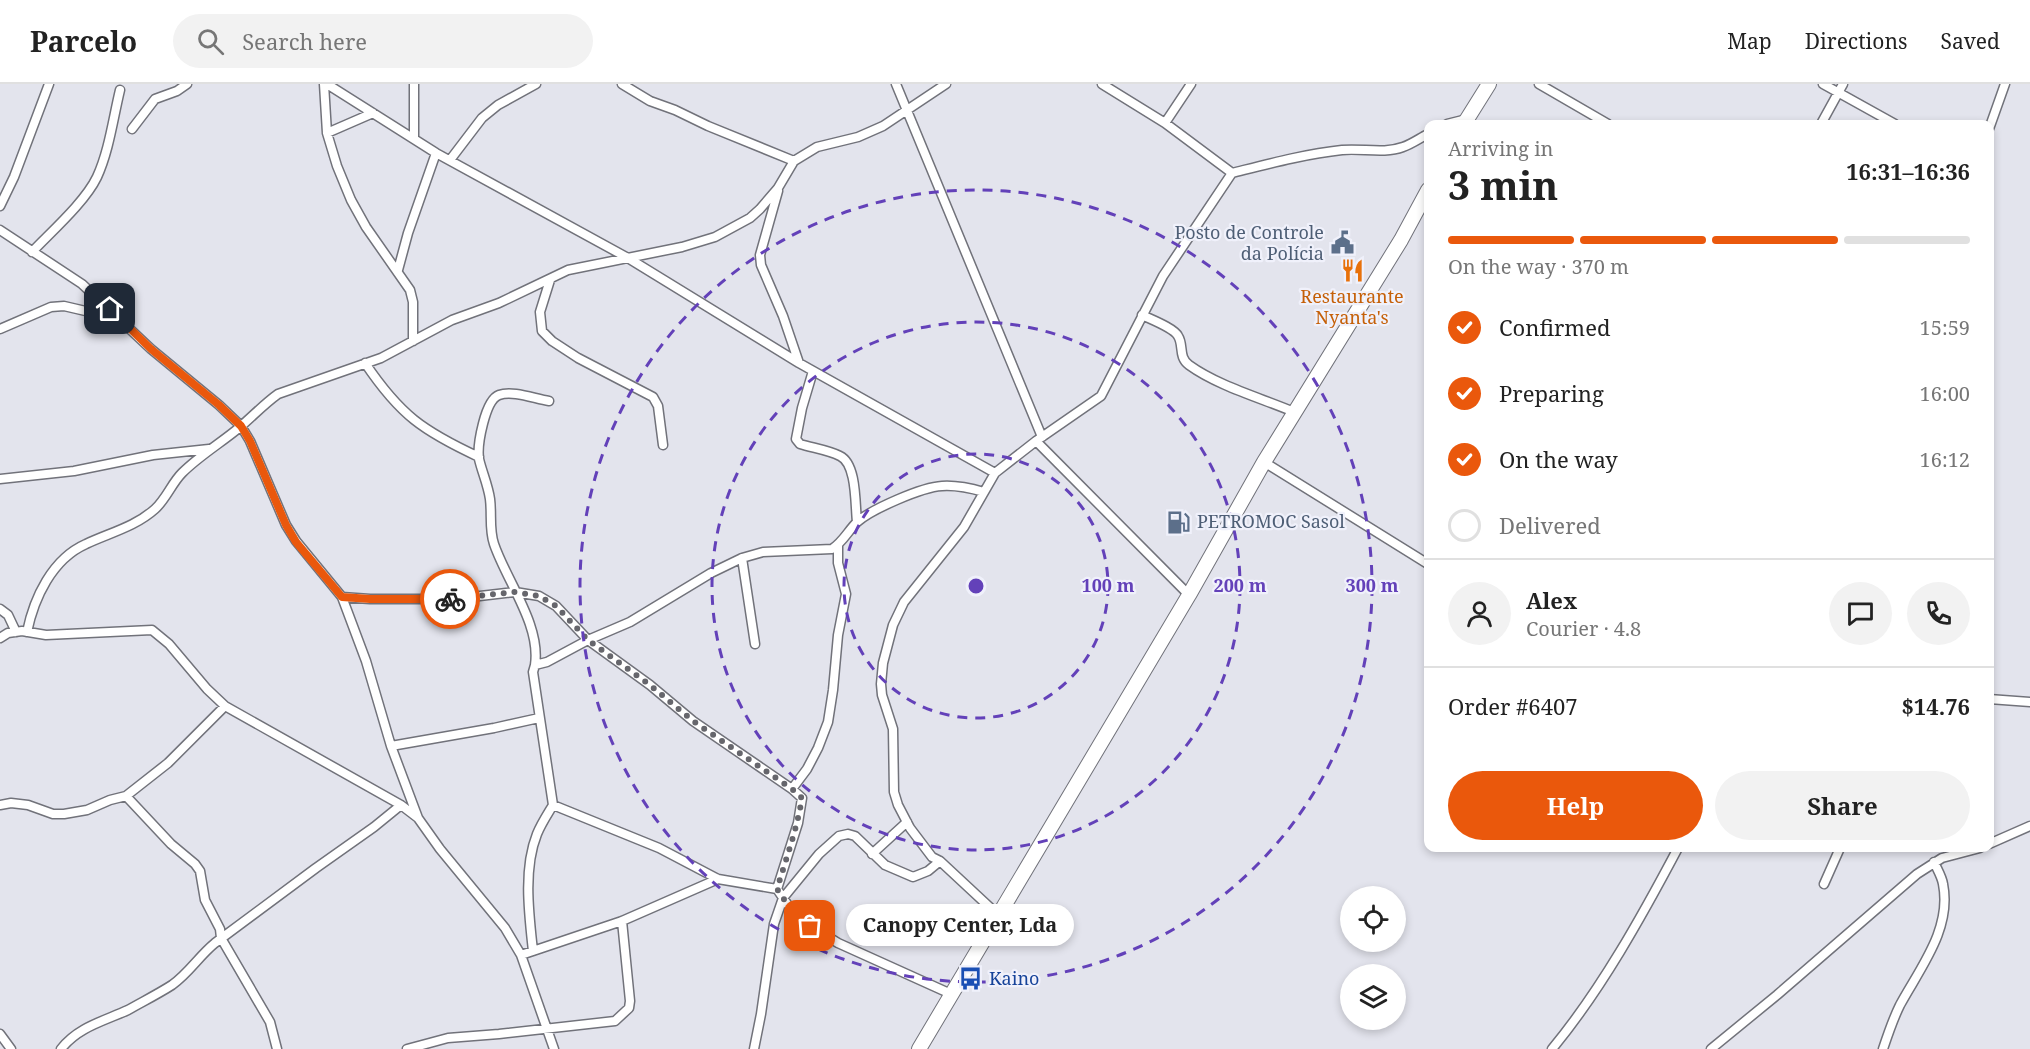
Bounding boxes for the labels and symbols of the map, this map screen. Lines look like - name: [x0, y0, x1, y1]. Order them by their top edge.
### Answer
- place label: Posto de Controle da Polícia: [1174, 220, 1324, 265]
- public building icon: Posto de Controle da Polícia: [1329, 230, 1355, 256]
- restaurant icon: Restaurante Nyanta's: [1339, 258, 1365, 284]
- pin: [84, 283, 135, 334]
- place label: Restaurante Nyanta's: [1300, 284, 1404, 329]
- fuel station icon: PETROMOC Sasol: [1166, 509, 1192, 535]
- place label: PETROMOC Sasol: [1197, 509, 1345, 533]
- courier: [420, 569, 480, 629]
- text: 100 m: [1082, 573, 1135, 597]
- text: 200 m: [1214, 573, 1267, 597]
- text: 300 m: [1346, 573, 1399, 597]
- centre of rings: [966, 576, 986, 596]
- pin: [784, 900, 835, 951]
- callout: Canopy Center, Lda: [846, 905, 1074, 947]
- bus stop icon: Kaino: [958, 966, 984, 992]
- place label: Kaino: [989, 966, 1040, 990]

